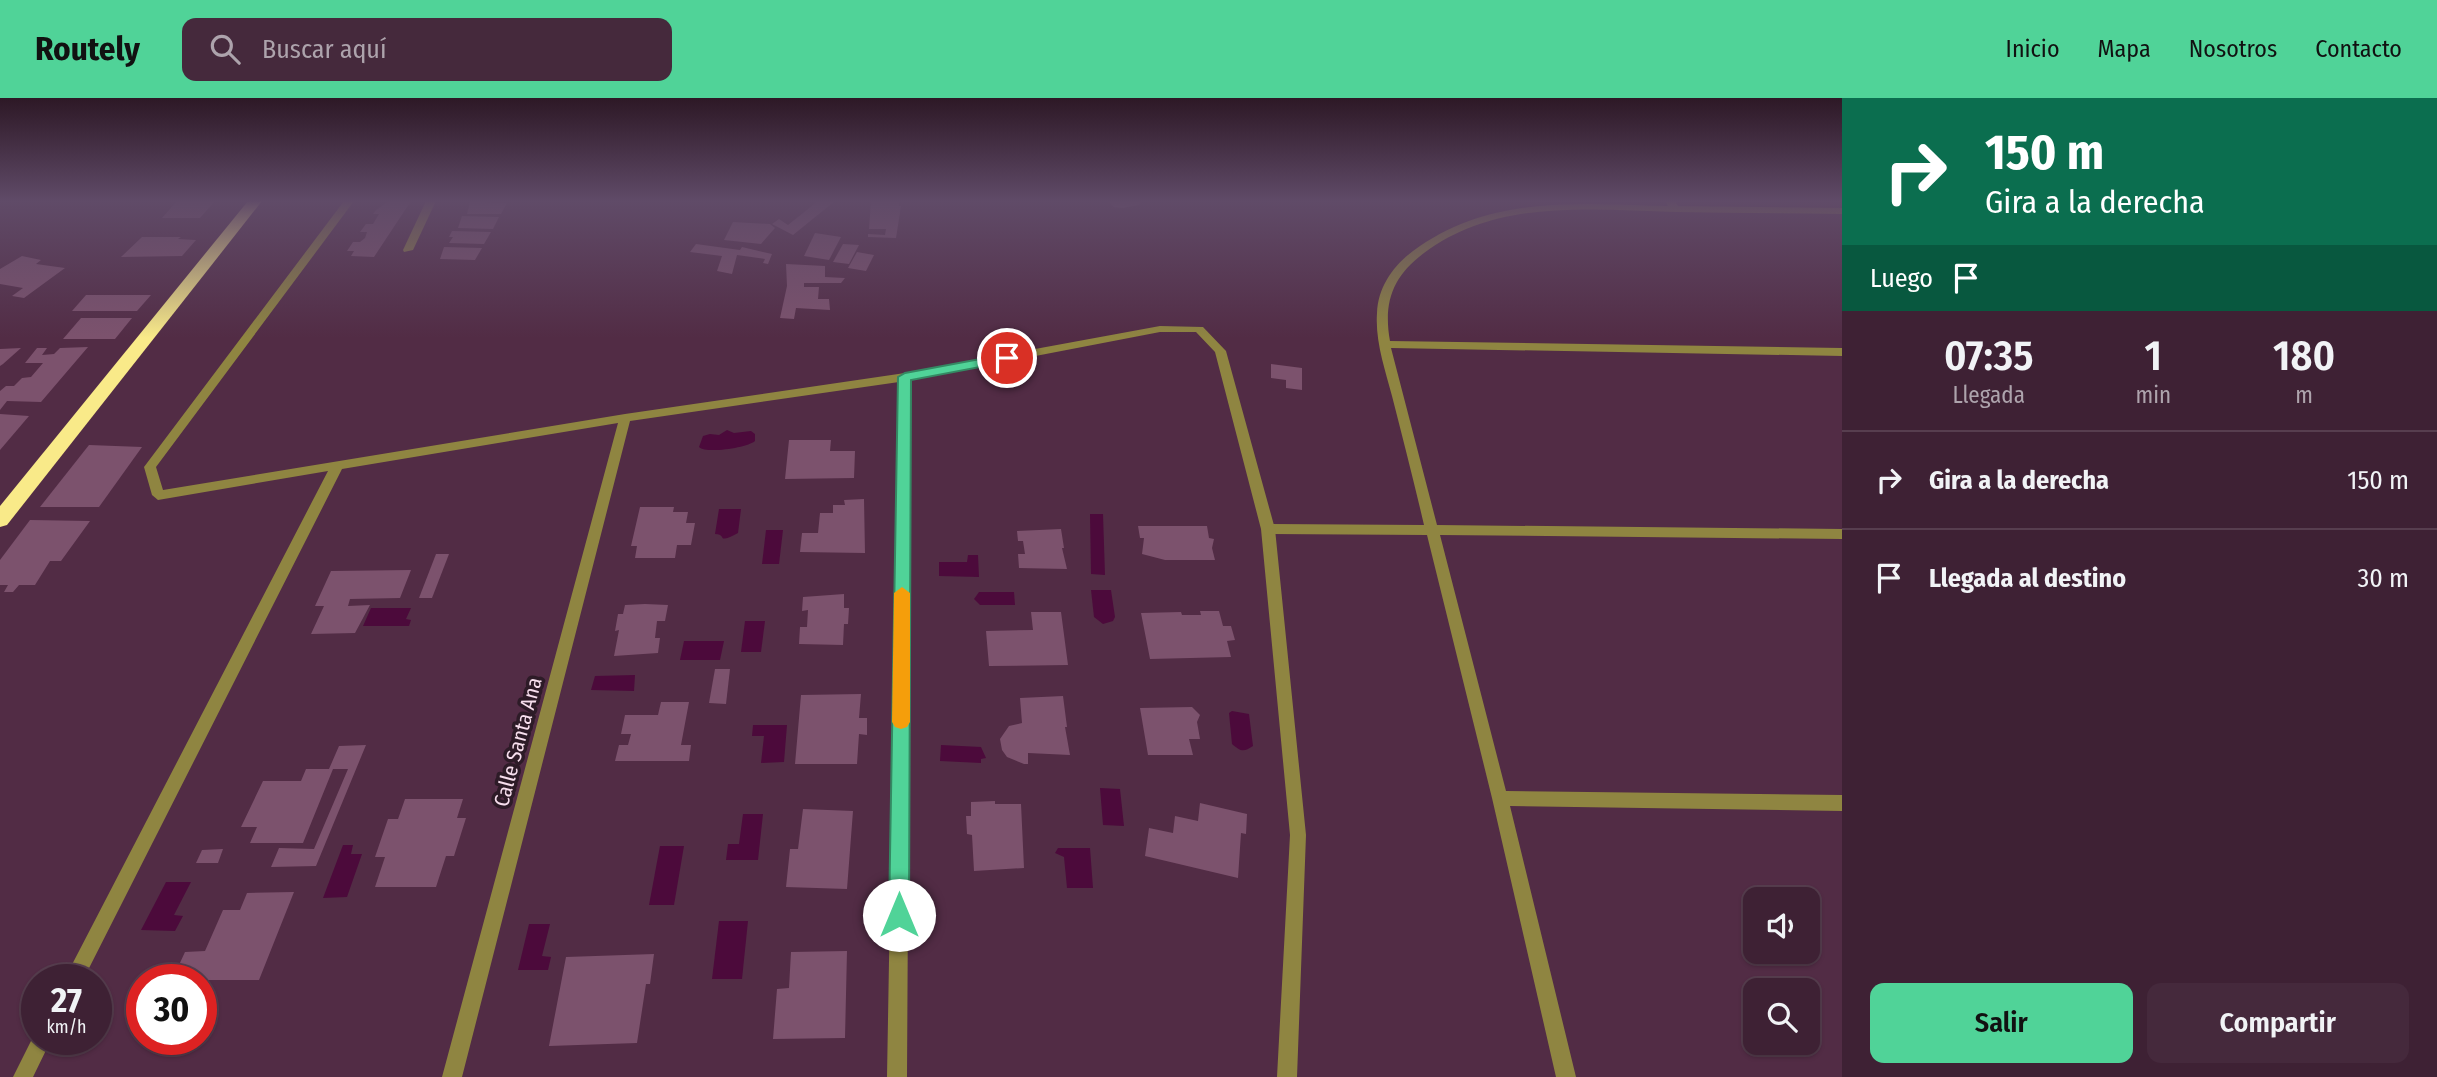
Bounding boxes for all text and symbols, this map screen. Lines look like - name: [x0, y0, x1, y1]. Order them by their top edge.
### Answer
- search box: [182, 18, 672, 81]
- text: Routely: [35, 29, 140, 69]
- icon: search: [206, 30, 244, 68]
- text: Buscar aquí: [262, 34, 387, 65]
- text: Inicio: [2006, 35, 2060, 63]
- text: Mapa: [2098, 35, 2151, 63]
- text: Nosotros: [2189, 35, 2277, 63]
- text: Contacto: [2315, 35, 2402, 63]
- text: 150 m: [1985, 123, 2104, 182]
- icon: right: [1870, 126, 1961, 217]
- text: Gira a la derecha: [1985, 183, 2205, 221]
- icon: arrive: [1947, 259, 1985, 297]
- text: Luego: [1870, 263, 1933, 294]
- pin: [977, 328, 1037, 388]
- text: 07:35: [1944, 331, 2034, 381]
- text: 1: [2145, 331, 2162, 381]
- text: 180: [2273, 331, 2335, 381]
- icon: arrive: [988, 339, 1026, 377]
- text: Llegada: [1952, 381, 2025, 409]
- text: min: [2135, 381, 2171, 409]
- text: m: [2295, 381, 2313, 409]
- icon: right: [1870, 461, 1908, 499]
- text: Gira a la derecha: [1929, 465, 2109, 496]
- text: 150 m: [2347, 465, 2409, 496]
- icon: arrive: [1870, 559, 1908, 597]
- text: Llegada al destino: [1929, 563, 2126, 594]
- text: 30 m: [2358, 563, 2409, 594]
- street label: Calle Santa Ana: [488, 674, 548, 810]
- position arrow: [862, 878, 936, 952]
- map controls: [1743, 887, 1820, 1055]
- button: sound: [1743, 887, 1820, 964]
- speed limit sign: 30: [126, 964, 217, 1055]
- button: search: [1743, 978, 1820, 1055]
- text: 27: [51, 979, 82, 1021]
- button: Salir: [1870, 983, 2133, 1063]
- button: Compartir: [2147, 983, 2409, 1063]
- text: km/h: [46, 1016, 87, 1038]

